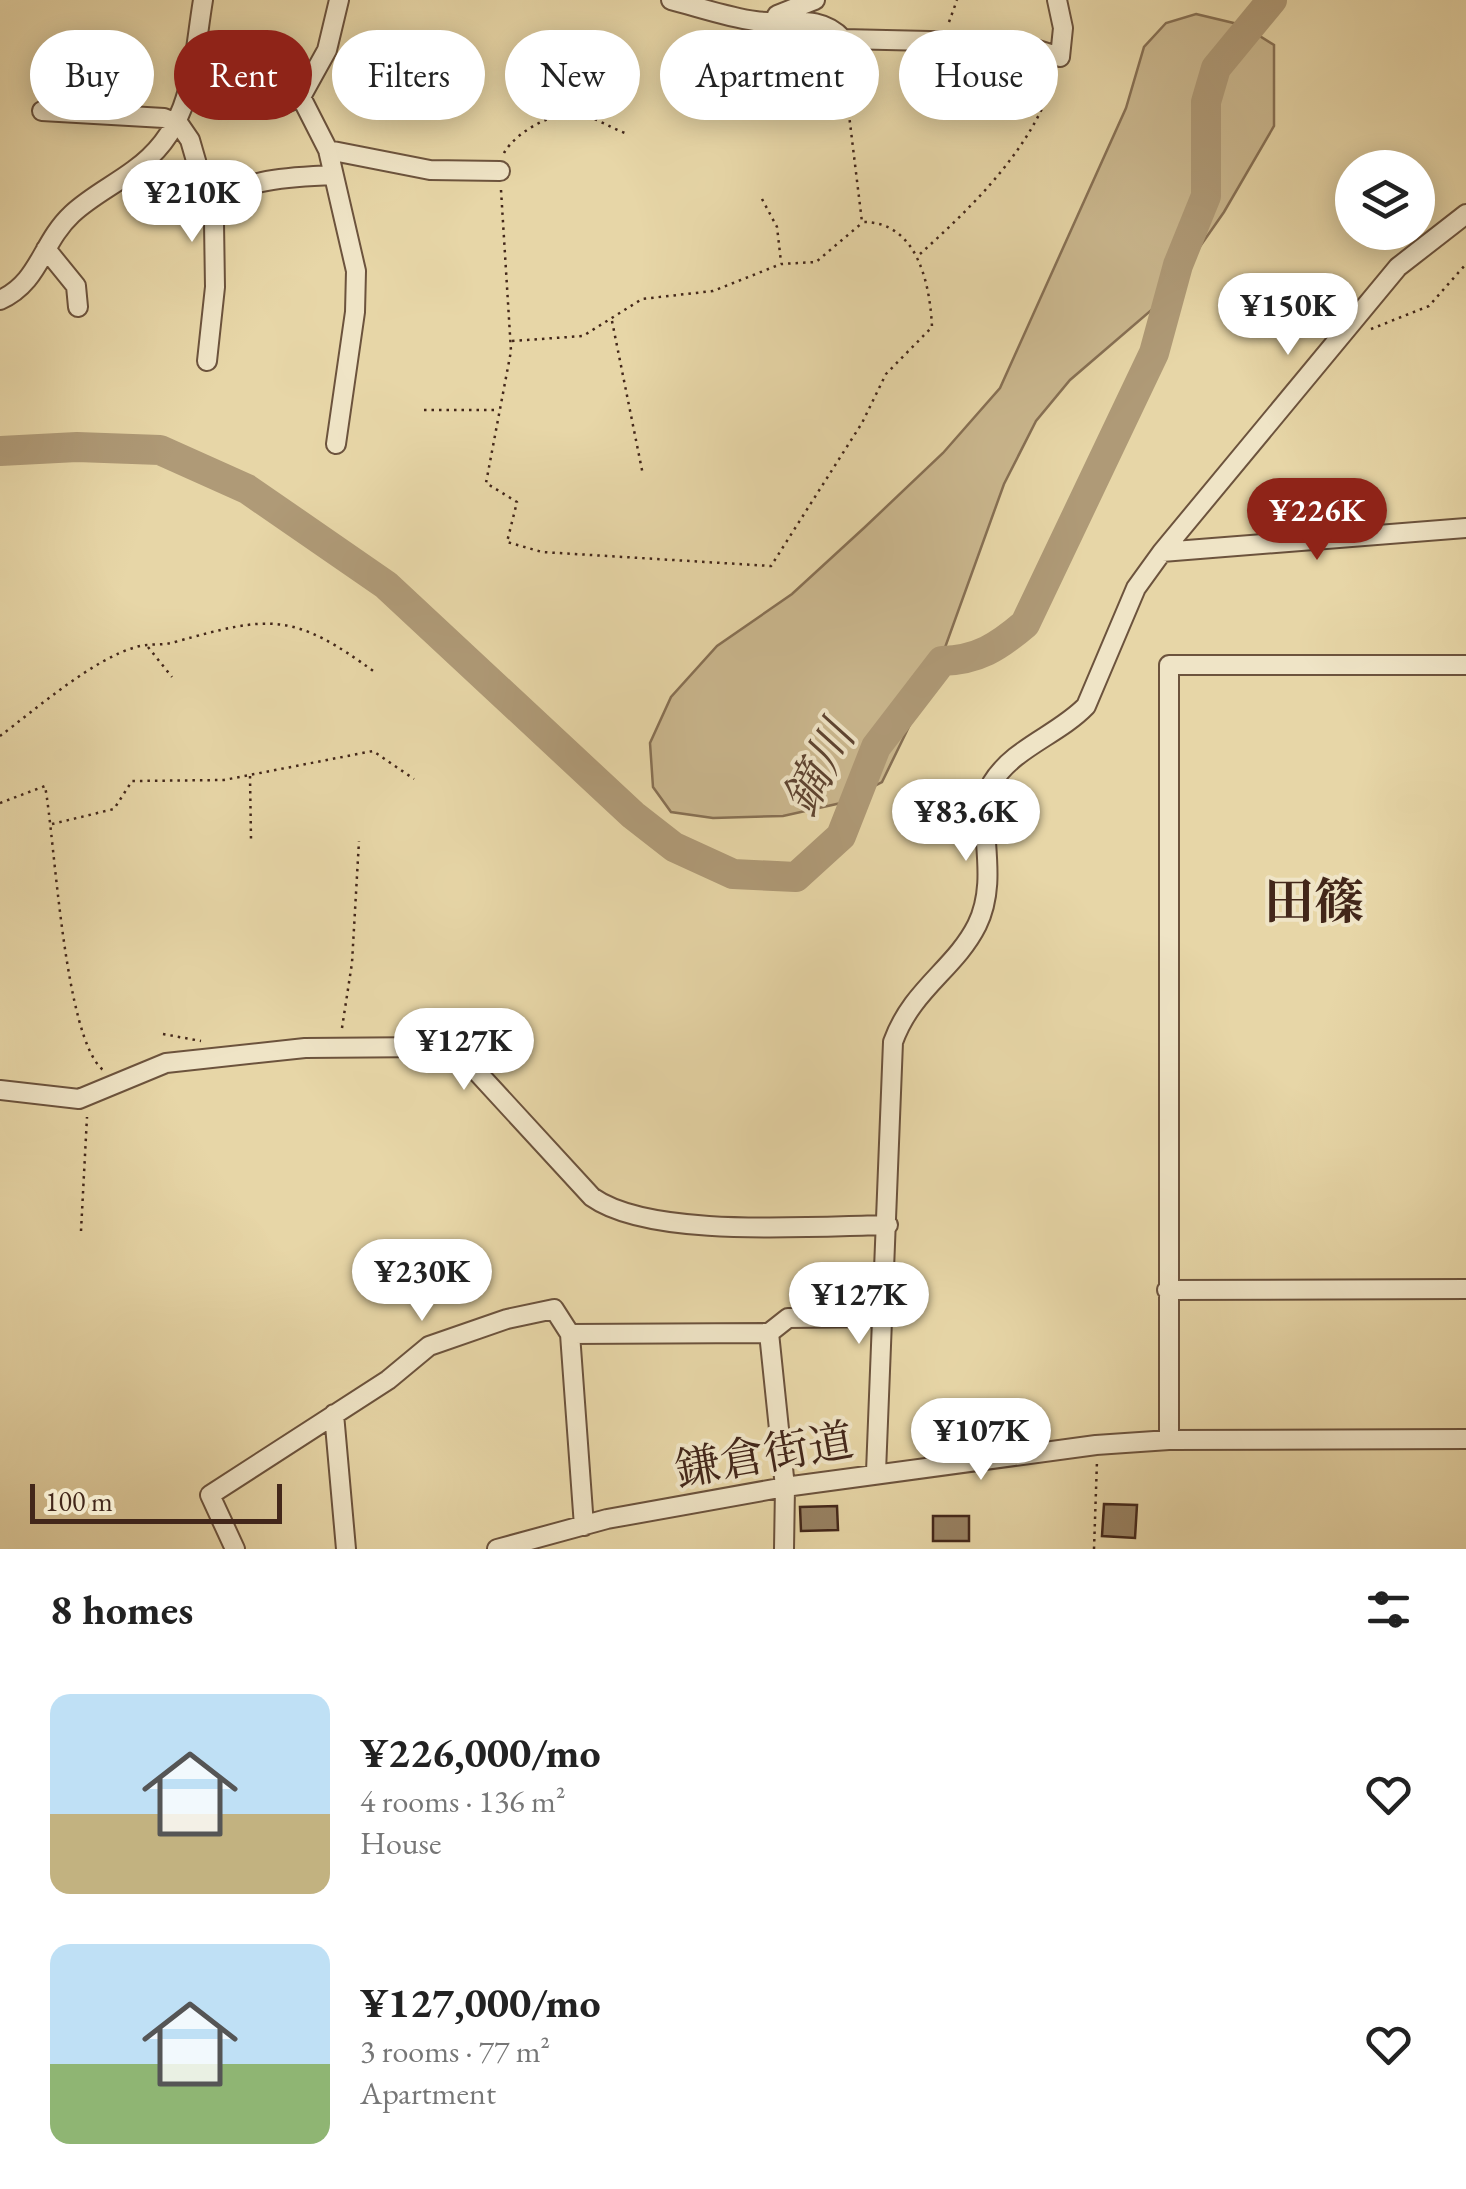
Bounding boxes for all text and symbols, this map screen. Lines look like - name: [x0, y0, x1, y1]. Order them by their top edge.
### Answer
- chip: Buy: [30, 30, 154, 120]
- chip: Rent: [174, 30, 312, 120]
- chip: Filters: [332, 30, 485, 120]
- chip: New: [505, 30, 640, 120]
- chip: Apartment: [660, 30, 879, 120]
- chip: House: [899, 30, 1058, 120]
- map controls: [1335, 150, 1435, 250]
- button: layers: [1335, 150, 1435, 250]
- pin: ¥210K: [122, 160, 262, 245]
- text: ¥210K: [144, 171, 240, 213]
- pin: ¥150K: [1218, 273, 1358, 358]
- text: ¥150K: [1240, 284, 1336, 326]
- pin: ¥226K: [1247, 478, 1387, 563]
- text: ¥226K: [1269, 489, 1365, 531]
- water label: 鏑川: [768, 707, 870, 825]
- pin: ¥83.6K: [885, 779, 1047, 864]
- text: ¥83.6K: [914, 790, 1018, 832]
- district label: 田篠: [1264, 869, 1364, 934]
- pin: ¥127K: [394, 1008, 534, 1093]
- text: ¥127K: [416, 1019, 512, 1061]
- pin: ¥230K: [352, 1239, 492, 1324]
- text: ¥230K: [374, 1250, 470, 1292]
- pin: ¥127K: [789, 1262, 929, 1347]
- text: ¥127K: [811, 1273, 907, 1315]
- pin: ¥107K: [911, 1398, 1051, 1483]
- text: ¥107K: [933, 1409, 1029, 1451]
- street label: 鎌倉街道: [670, 1410, 858, 1498]
- scale bar: [30, 1479, 282, 1524]
- text: 100 m: [45, 1483, 113, 1519]
- text: 8 homes: [50, 1582, 193, 1637]
- icon: filters: [1361, 1582, 1416, 1637]
- text: ¥226,000/mo: [360, 1725, 601, 1780]
- icon: home: [130, 1734, 250, 1854]
- icon: heart: [1361, 1767, 1416, 1822]
- text: 4 rooms · 136 m²: [360, 1780, 566, 1822]
- text: House: [360, 1822, 441, 1864]
- text: ¥127,000/mo: [360, 1975, 601, 2030]
- icon: home: [130, 1984, 250, 2104]
- icon: heart: [1361, 2017, 1416, 2072]
- text: 3 rooms · 77 m²: [360, 2030, 550, 2072]
- text: Apartment: [360, 2072, 496, 2114]

